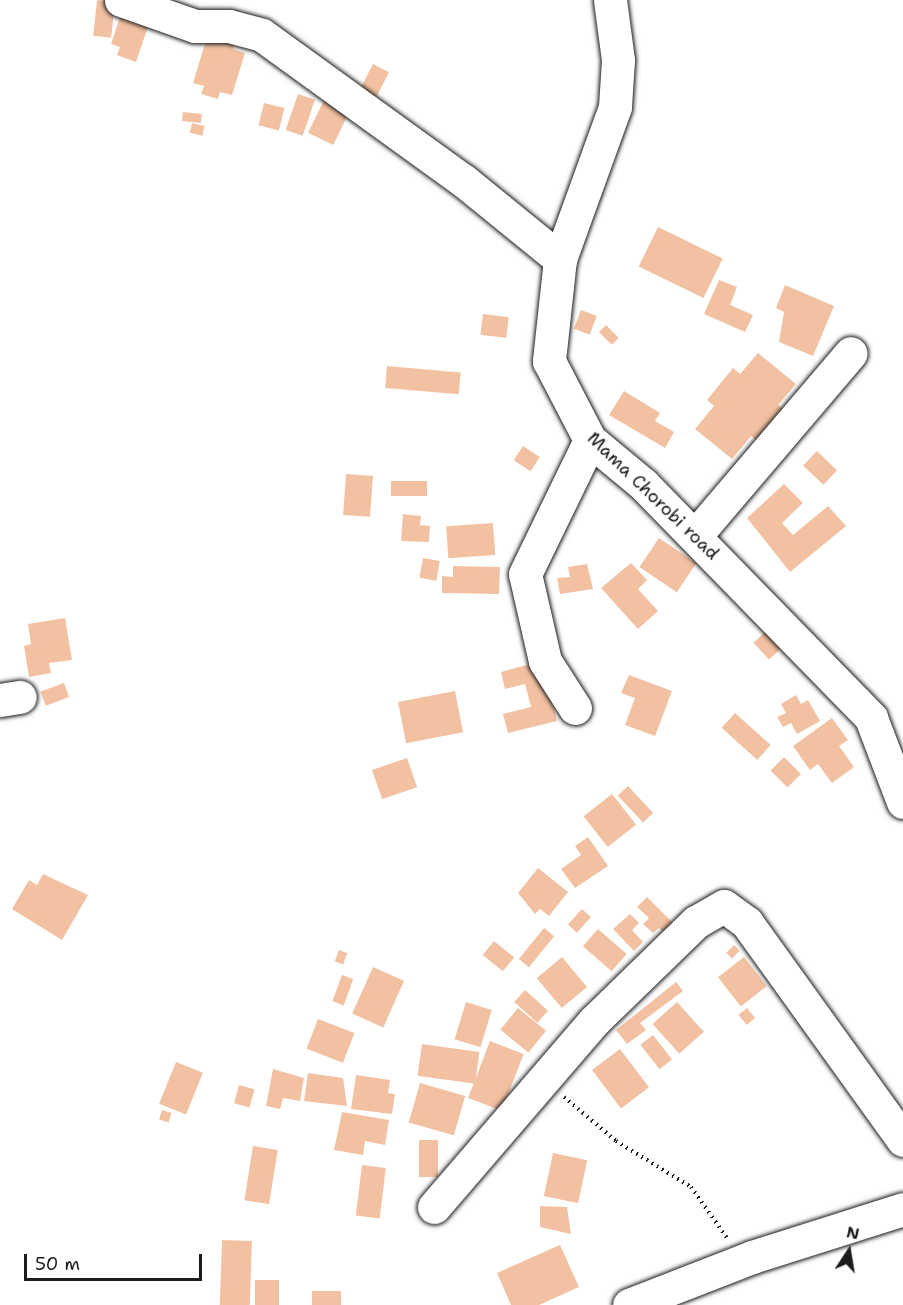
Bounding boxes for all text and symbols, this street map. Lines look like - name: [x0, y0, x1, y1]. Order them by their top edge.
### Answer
- street label: Mama Chorobi road: [583, 428, 723, 564]
- north arrow: [819, 1221, 879, 1281]
- text: N: [844, 1221, 861, 1244]
- scale bar: [27, 1242, 206, 1280]
- text: 50 m: [35, 1252, 80, 1276]

